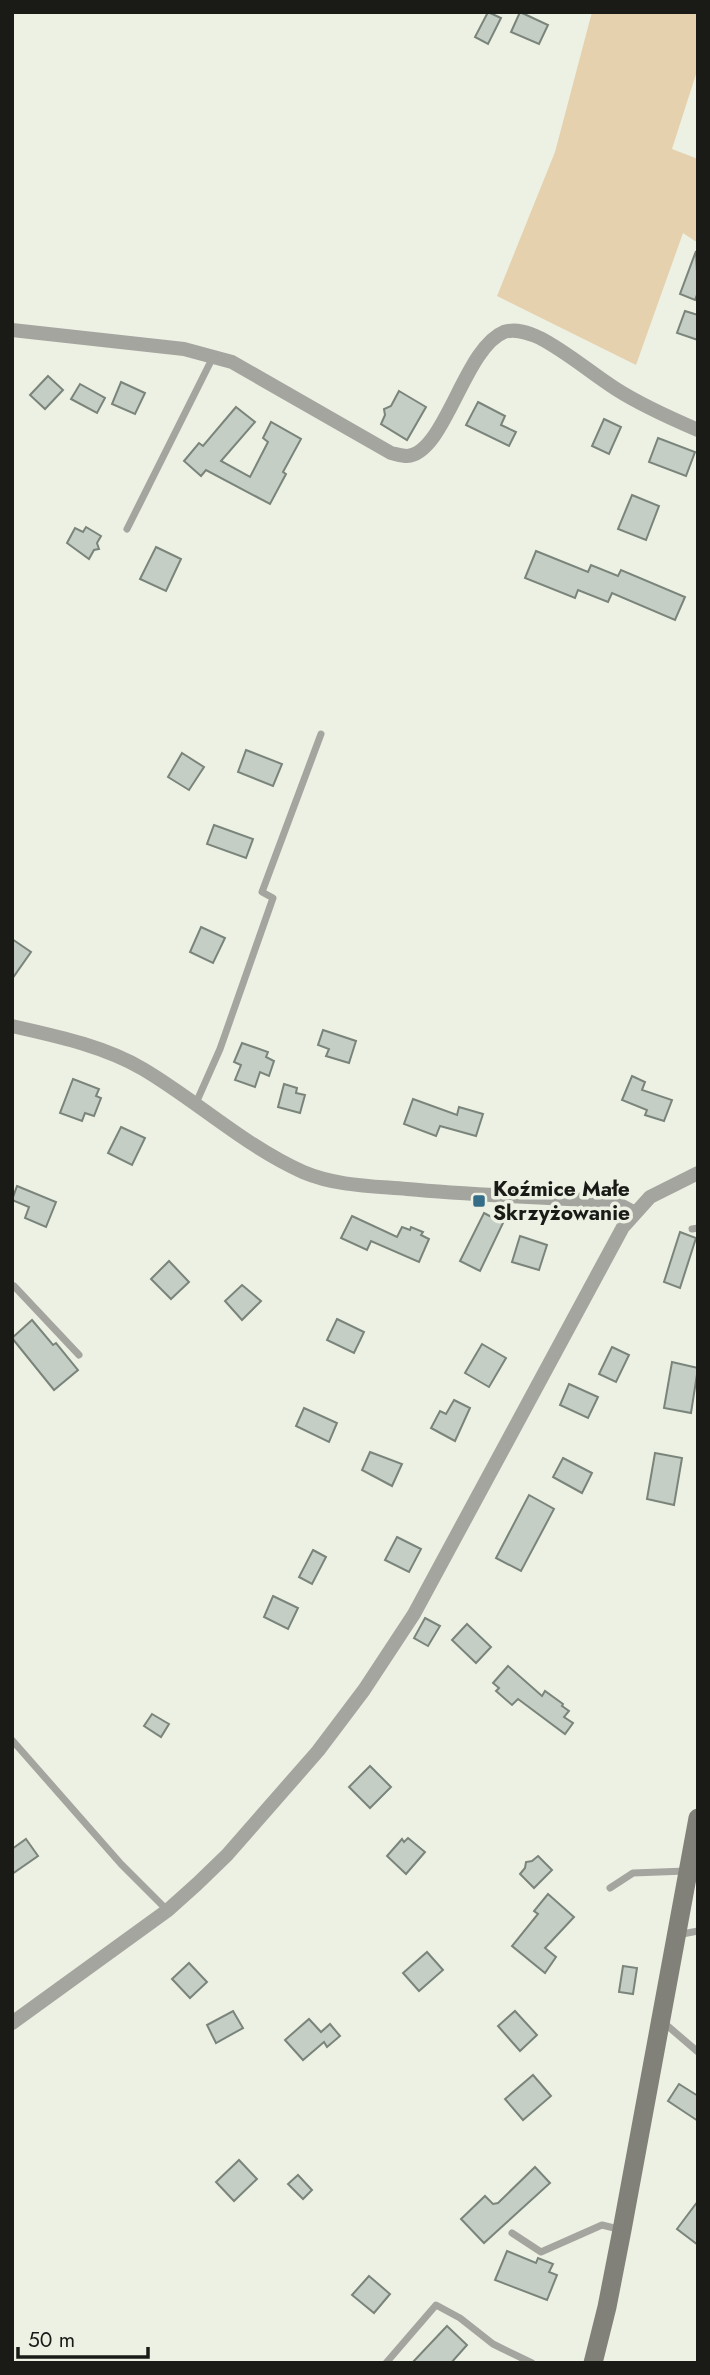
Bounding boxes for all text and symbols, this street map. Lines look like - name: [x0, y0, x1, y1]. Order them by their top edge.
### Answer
- place label: Koźmice Małe Skrzyżowanie: [493, 1174, 630, 1228]
- marker: Koźmice Małe Skrzyżowanie: [471, 1193, 487, 1209]
- scale bar: [18, 2316, 147, 2360]
- text: 50 m: [28, 2325, 75, 2355]

